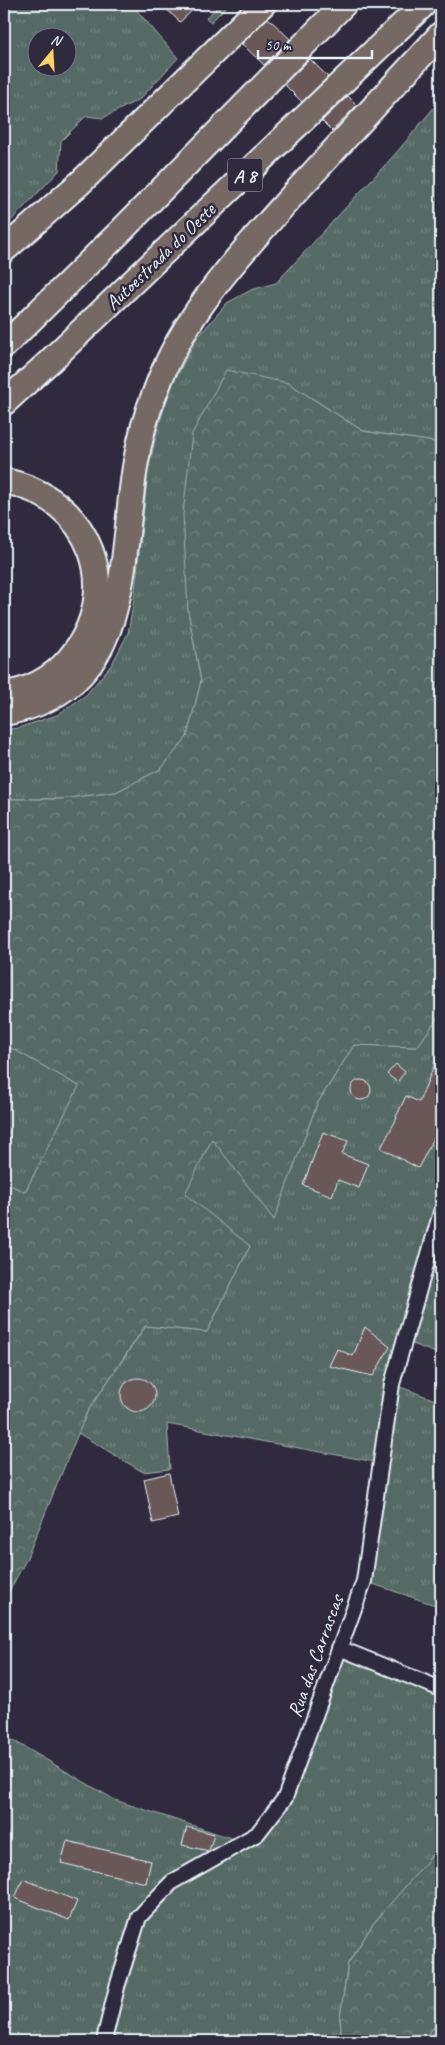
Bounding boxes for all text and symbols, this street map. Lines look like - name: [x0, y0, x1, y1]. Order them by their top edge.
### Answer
- north arrow: [28, 28, 78, 78]
- scale bar: [258, 28, 371, 60]
- text: N: [49, 31, 65, 50]
- text: 50 m: [265, 36, 292, 55]
- road number: A 8: [228, 158, 262, 192]
- street label: Autoestrada do Oeste: [100, 196, 222, 315]
- street label: Rua das Carrascas: [282, 1590, 350, 1721]

